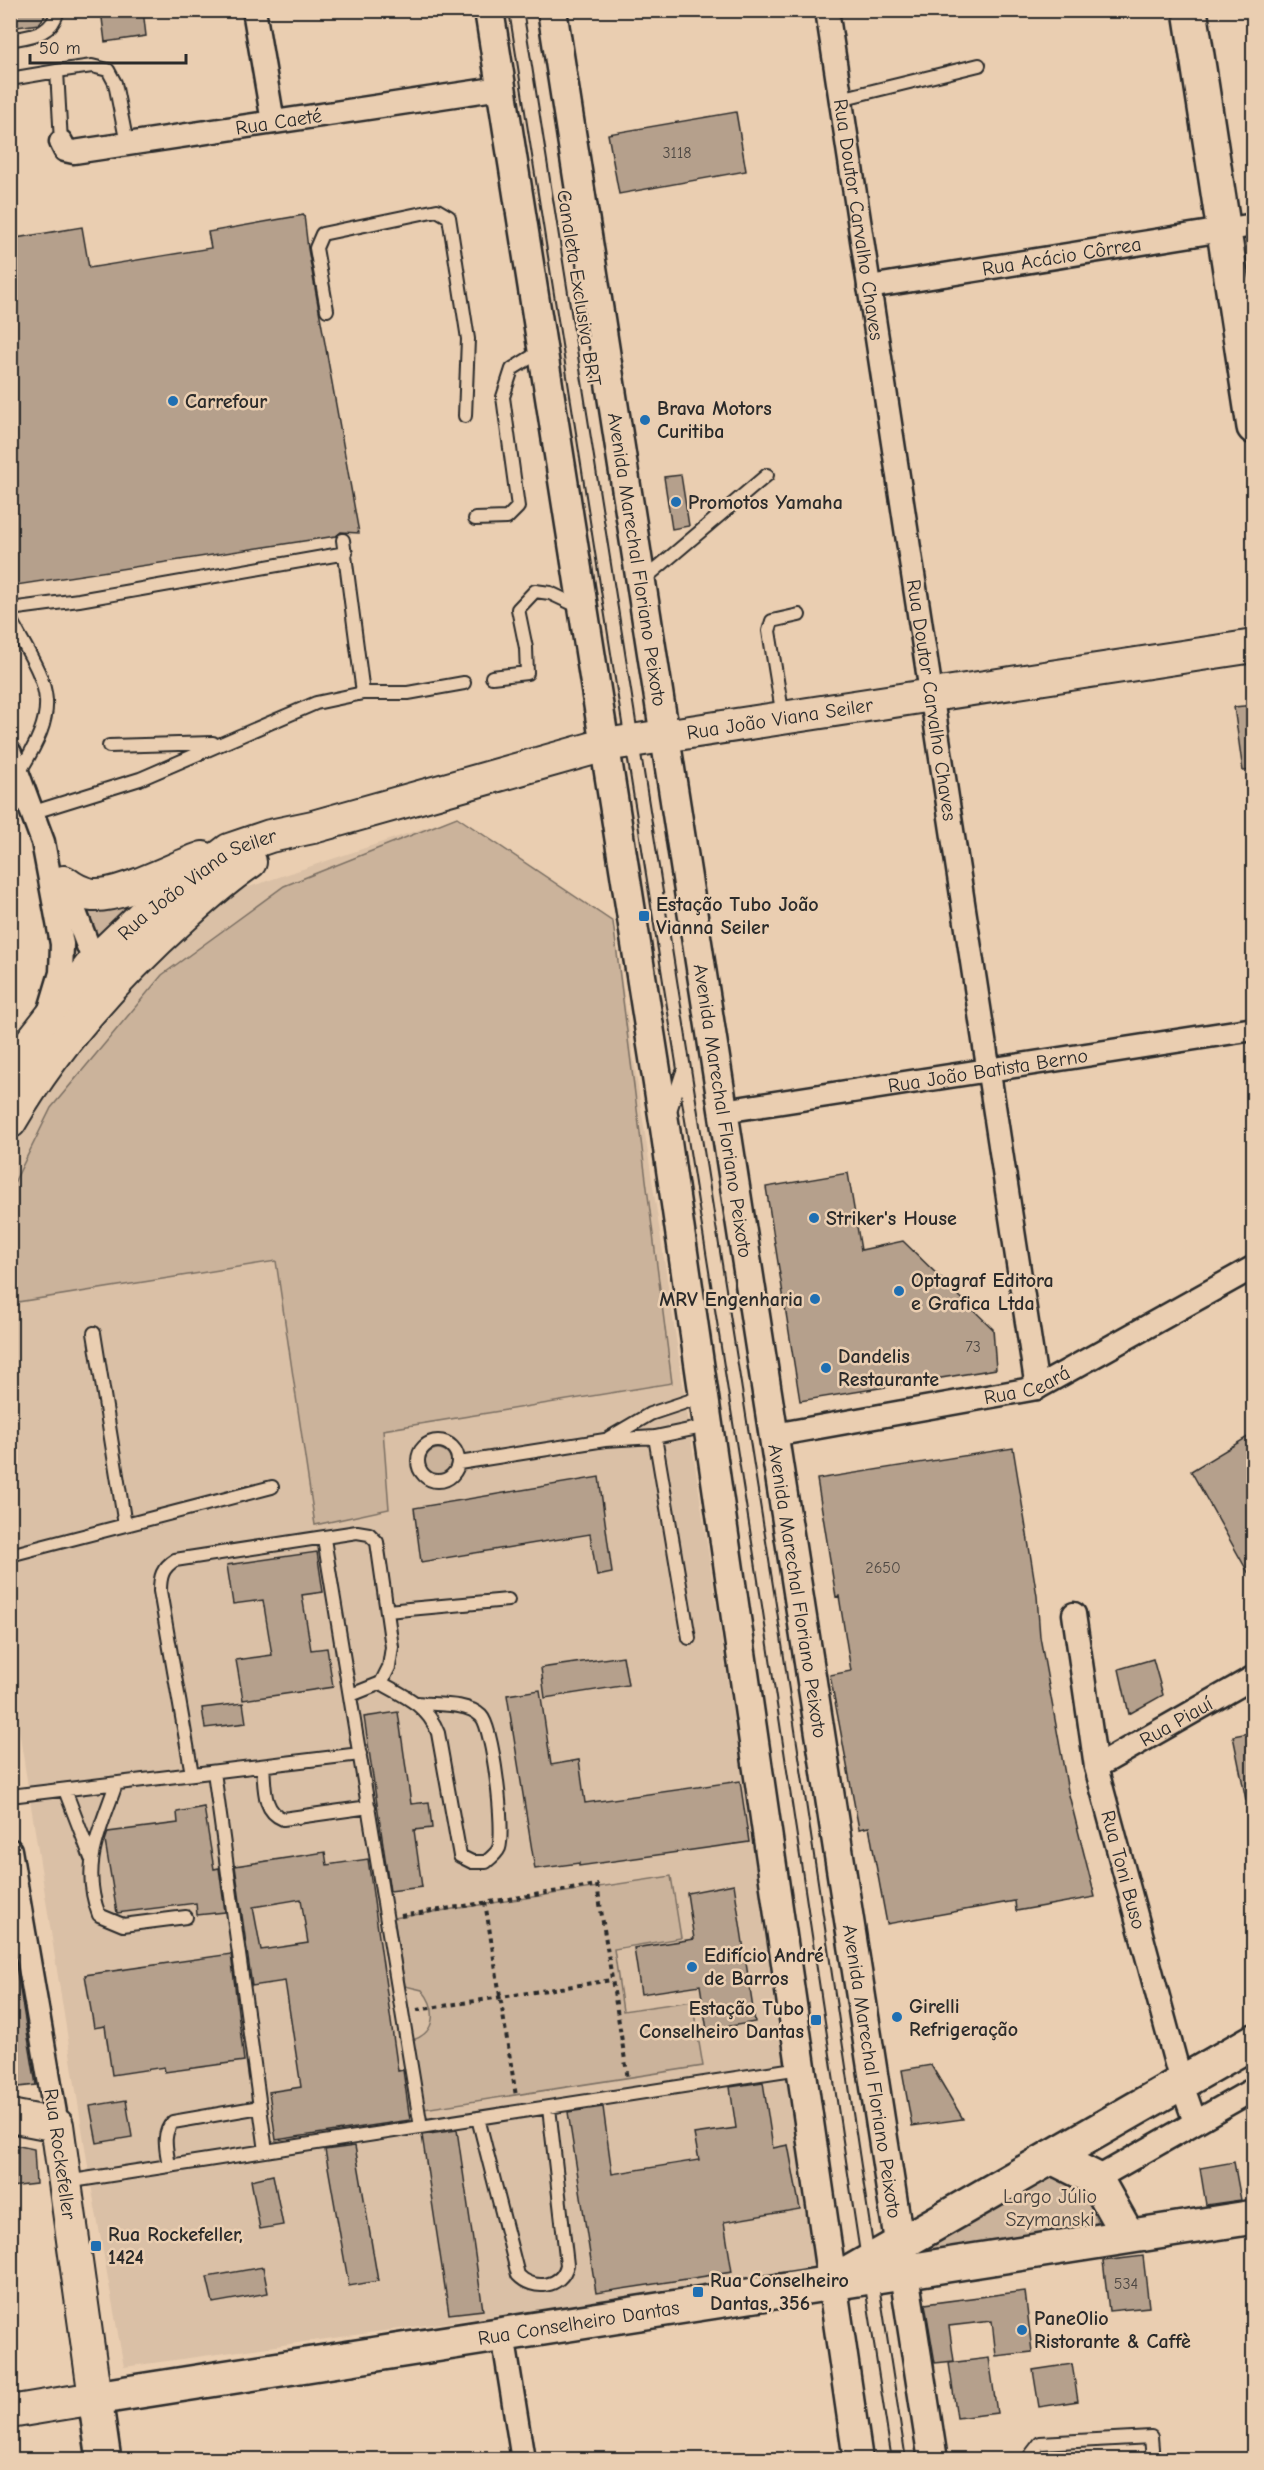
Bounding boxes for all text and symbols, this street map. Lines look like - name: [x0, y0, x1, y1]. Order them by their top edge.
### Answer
- scale bar: [30, 27, 186, 65]
- text: 50 m: [39, 38, 81, 59]
- street label: Rua Doutor Carvalho Chaves: [829, 97, 889, 342]
- street label: Rua Caeté: [234, 104, 323, 139]
- house number: 3118: [662, 144, 692, 162]
- street label: Canaleta Exclusiva BRT: [552, 188, 606, 388]
- street label: Rua Acácio Côrrea: [980, 232, 1143, 280]
- place label: Carrefour: [185, 390, 267, 413]
- marker: Carrefour: [166, 394, 180, 408]
- place label: Brava Motors Curitiba: [657, 397, 772, 443]
- street label: Avenida Marechal Floriano Peixoto: [603, 411, 672, 708]
- marker: Brava Motors Curitiba: [638, 413, 652, 427]
- place label: Promotos Yamaha: [688, 491, 843, 514]
- marker: Promotos Yamaha: [669, 495, 683, 509]
- street label: Rua Doutor Carvalho Chaves: [902, 578, 962, 822]
- street label: Rua João Viana Seiler: [685, 693, 875, 744]
- street label: Rua João Viana Seiler: [113, 823, 278, 945]
- place label: Estação Tubo João Vianna Seiler: [656, 893, 819, 939]
- marker: Estação Tubo João Vianna Seiler: [637, 909, 651, 923]
- street label: Avenida Marechal Floriano Peixoto: [689, 962, 757, 1259]
- street label: Rua João Batista Berno: [886, 1043, 1089, 1097]
- place label: Striker's House: [826, 1207, 957, 1230]
- marker: Striker's House: [807, 1211, 821, 1225]
- place label: Optagraf Editora e Grafica Ltda: [911, 1269, 1054, 1315]
- marker: Optagraf Editora e Grafica Ltda: [892, 1284, 906, 1298]
- place label: MRV Engenharia: [659, 1288, 803, 1311]
- marker: MRV Engenharia: [808, 1292, 822, 1306]
- house number: 73: [965, 1338, 981, 1356]
- place label: Dandelis Restaurante: [838, 1345, 939, 1391]
- marker: Dandelis Restaurante: [819, 1361, 833, 1375]
- street label: Rua Ceará: [982, 1361, 1074, 1409]
- street label: Avenida Marechal Floriano Peixoto: [764, 1442, 832, 1740]
- house number: 2650: [865, 1559, 901, 1577]
- street label: Rua Piauí: [1135, 1691, 1217, 1751]
- street label: Rua Toni Buso: [1097, 1808, 1151, 1932]
- street label: Avenida Marechal Floriano Peixoto: [838, 1923, 907, 2220]
- place label: Edifício André de Barros: [704, 1944, 824, 1990]
- marker: Edifício André de Barros: [685, 1960, 699, 1974]
- place label: Girelli Refrigeração: [909, 1995, 1018, 2041]
- place label: Estação Tubo Conselheiro Dantas: [639, 1997, 804, 2043]
- marker: Girelli Refrigeração: [890, 2010, 904, 2024]
- marker: Estação Tubo Conselheiro Dantas: [809, 2013, 823, 2027]
- street label: Rua Rockefeller: [39, 2087, 81, 2221]
- park label: Largo Júlio Szymanski: [1003, 2185, 1097, 2231]
- place label: Rua Rockefeller, 1424: [108, 2223, 243, 2269]
- marker: Rua Rockefeller, 1424: [89, 2239, 103, 2253]
- place label: Rua Conselheiro Dantas, 356: [710, 2269, 849, 2315]
- house number: 534: [1114, 2275, 1138, 2293]
- marker: Rua Conselheiro Dantas, 356: [691, 2285, 705, 2299]
- street label: Rua Conselheiro Dantas: [476, 2295, 681, 2350]
- place label: PaneOlio Ristorante & Caffè: [1034, 2307, 1191, 2353]
- marker: PaneOlio Ristorante & Caffè: [1015, 2323, 1029, 2337]

